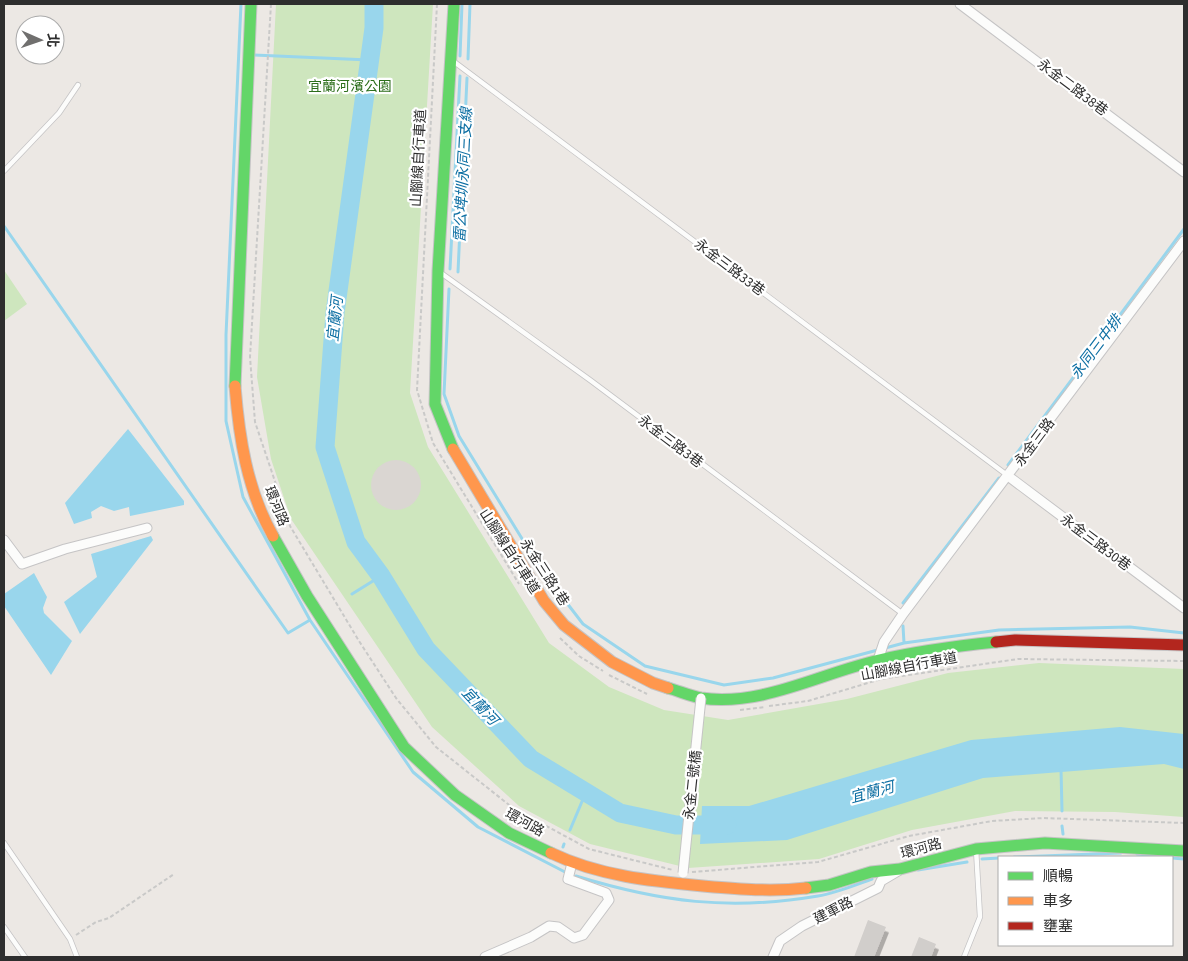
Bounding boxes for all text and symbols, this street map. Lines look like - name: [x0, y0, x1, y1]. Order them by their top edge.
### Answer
- north arrow: [15, 15, 65, 65]
- text: 北: [42, 33, 62, 48]
- street label: 永金二路38巷: [1033, 55, 1112, 121]
- park label: 宜蘭河濱公園: [308, 77, 392, 97]
- water label: 雷公埤圳永同三支線: [449, 105, 478, 243]
- street label: 山腳線自行車道: [406, 109, 432, 208]
- street label: 永金三路33巷: [690, 235, 769, 301]
- water label: 宜蘭河: [323, 293, 349, 343]
- water label: 永同三中排: [1065, 309, 1129, 384]
- street label: 永金三路3巷: [634, 411, 707, 473]
- street label: 永金三路: [1010, 414, 1060, 471]
- street label: 環河路: [259, 483, 293, 530]
- street label: 山腳線自行車道: [474, 505, 544, 598]
- street label: 永金三路30巷: [1056, 510, 1135, 576]
- street label: 永金三路1巷: [515, 535, 574, 610]
- street label: 山腳線自行車道: [859, 648, 959, 686]
- water label: 宜蘭河: [457, 683, 505, 732]
- street label: 永金二號橋: [679, 749, 707, 821]
- water label: 宜蘭河: [848, 776, 899, 808]
- street label: 環河路: [501, 804, 548, 842]
- street label: 環河路: [898, 834, 944, 864]
- legend: [998, 856, 1173, 946]
- text: 順暢: [1043, 866, 1073, 887]
- text: 車多: [1043, 891, 1073, 912]
- street label: 建軍路: [810, 892, 857, 929]
- text: 壅塞: [1043, 916, 1073, 937]

